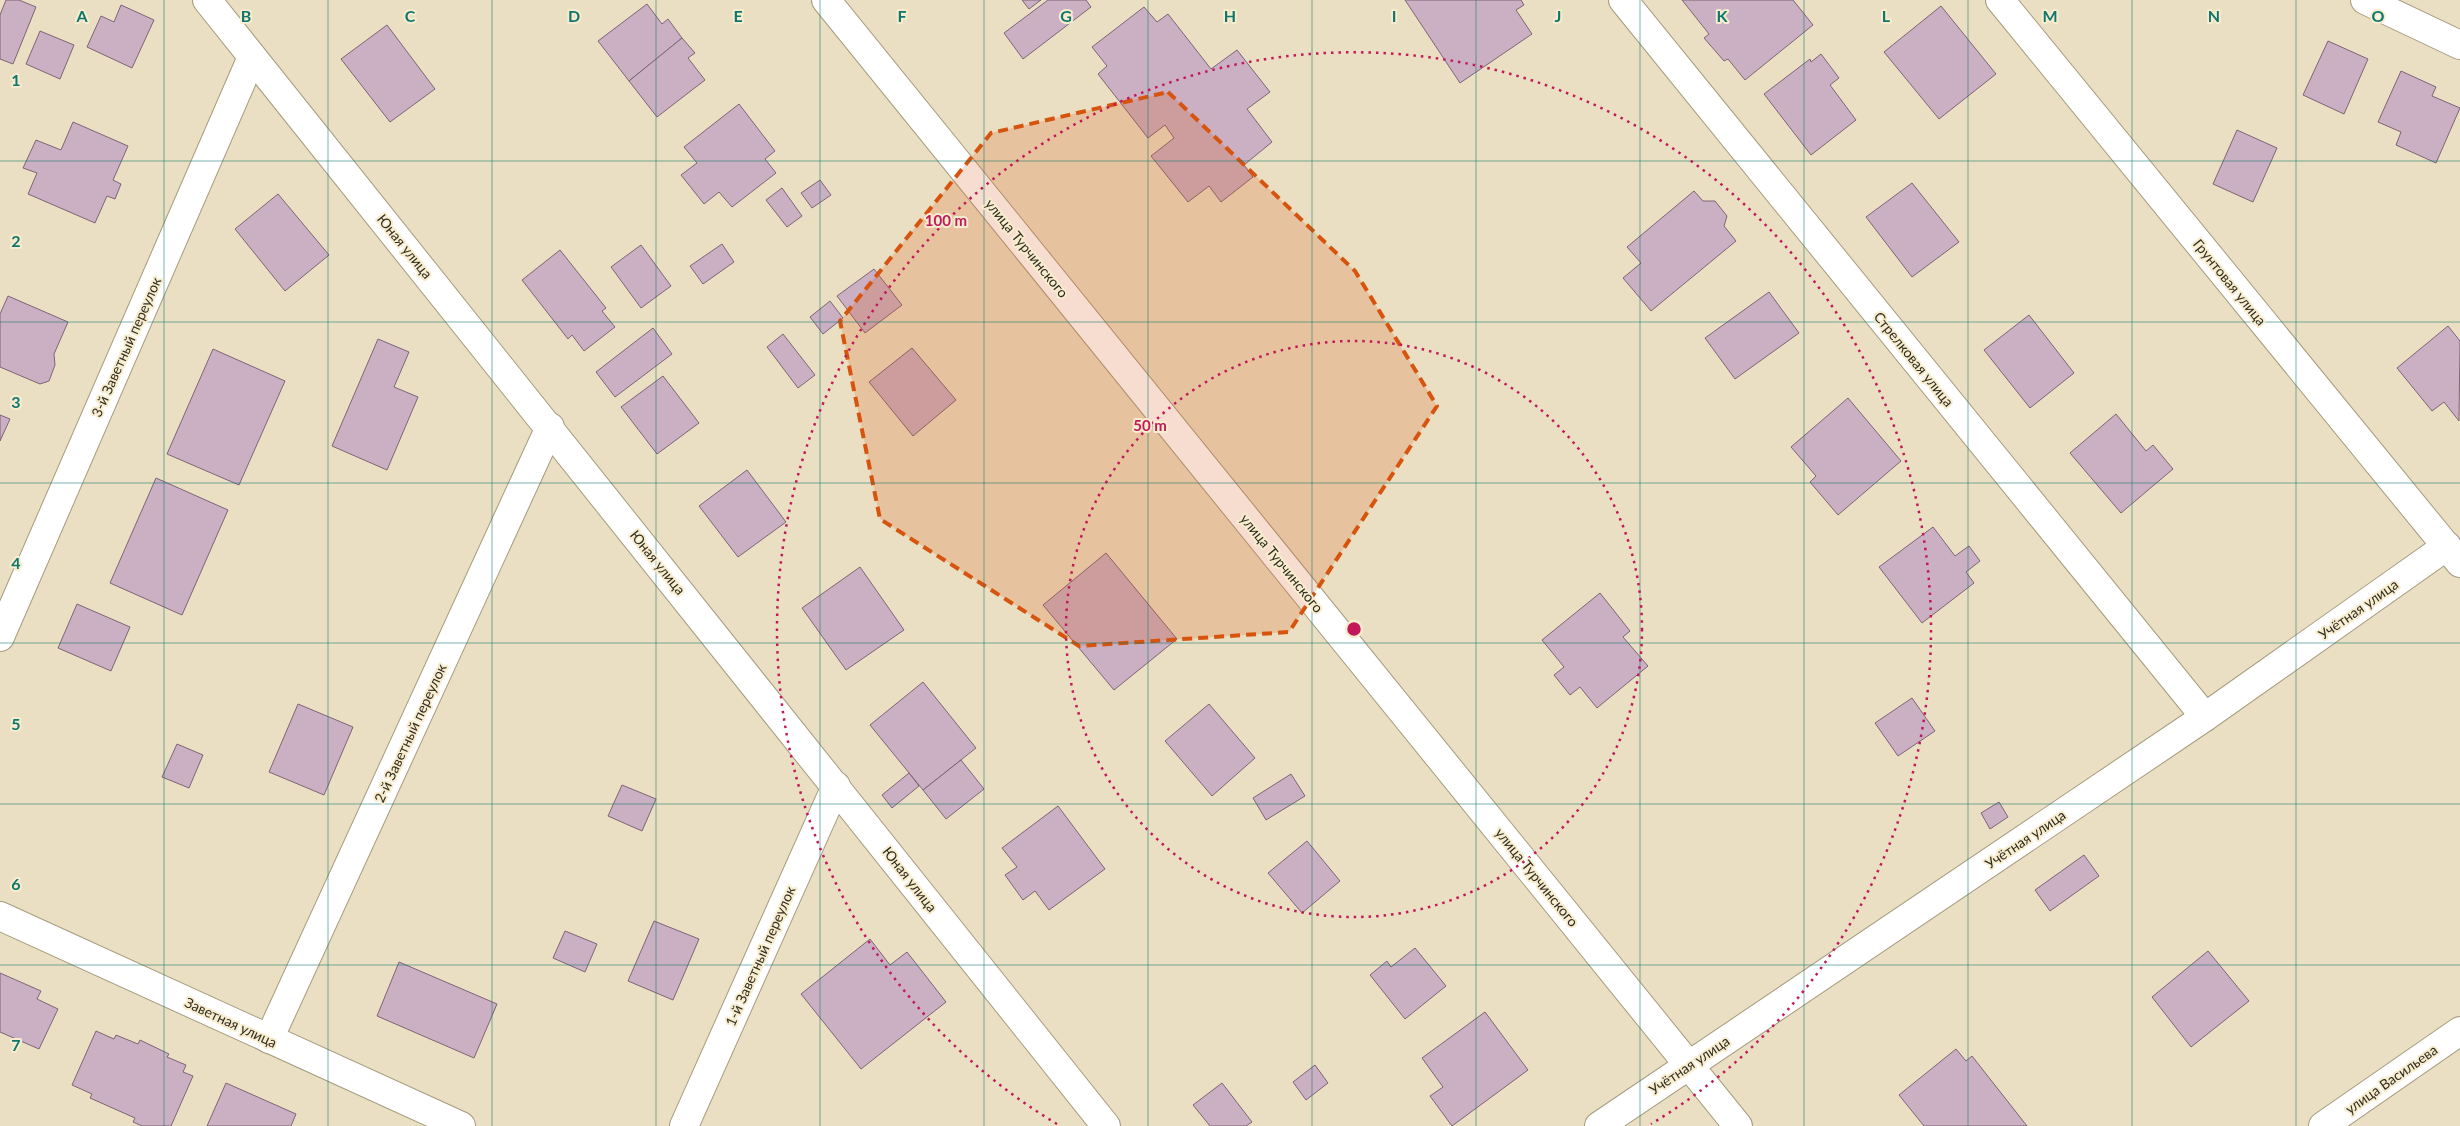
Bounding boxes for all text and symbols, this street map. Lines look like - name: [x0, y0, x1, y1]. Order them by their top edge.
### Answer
- text: A: [75, 6, 88, 25]
- text: B: [241, 6, 251, 25]
- text: C: [405, 6, 416, 25]
- text: D: [568, 6, 580, 25]
- text: E: [733, 6, 743, 25]
- text: F: [897, 6, 907, 25]
- text: G: [1060, 6, 1072, 25]
- text: H: [1224, 6, 1236, 25]
- text: I: [1392, 6, 1396, 25]
- text: J: [1555, 6, 1561, 25]
- text: K: [1717, 6, 1729, 25]
- text: L: [1882, 6, 1891, 25]
- text: M: [2042, 6, 2058, 25]
- text: N: [2208, 6, 2220, 25]
- text: O: [2372, 6, 2385, 25]
- text: 1: [11, 70, 21, 89]
- street label: улица Турчинского: [982, 195, 1072, 301]
- street label: Юная улица: [374, 210, 436, 282]
- text: 100 m: [925, 211, 967, 229]
- text: 2: [11, 231, 21, 250]
- street label: Грунтовая улица: [2190, 235, 2270, 329]
- street label: 3-й Заветный переулок: [88, 274, 165, 419]
- street label: Стрелковая улица: [1871, 308, 1957, 410]
- text: 3: [11, 392, 21, 411]
- text: 50 m: [1133, 416, 1167, 434]
- street label: улица Турчинского: [1237, 510, 1327, 616]
- street label: Юная улица: [627, 526, 689, 598]
- text: 4: [11, 553, 21, 572]
- street label: Учётная улица: [2315, 575, 2401, 643]
- centre of rings: [1345, 620, 1363, 638]
- street label: 2-й Заветный переулок: [370, 660, 450, 805]
- text: 5: [11, 714, 21, 733]
- street label: Учётная улица: [1982, 806, 2068, 872]
- street label: улица Турчинского: [1492, 824, 1582, 930]
- street label: Юная улица: [879, 843, 941, 915]
- text: 6: [11, 874, 21, 893]
- street label: 1-й Заветный переулок: [722, 883, 799, 1028]
- street label: Заветная улица: [182, 993, 280, 1051]
- street label: Учётная улица: [1646, 1032, 1732, 1098]
- text: 7: [11, 1035, 21, 1054]
- street label: улица Васильева: [2342, 1041, 2440, 1117]

